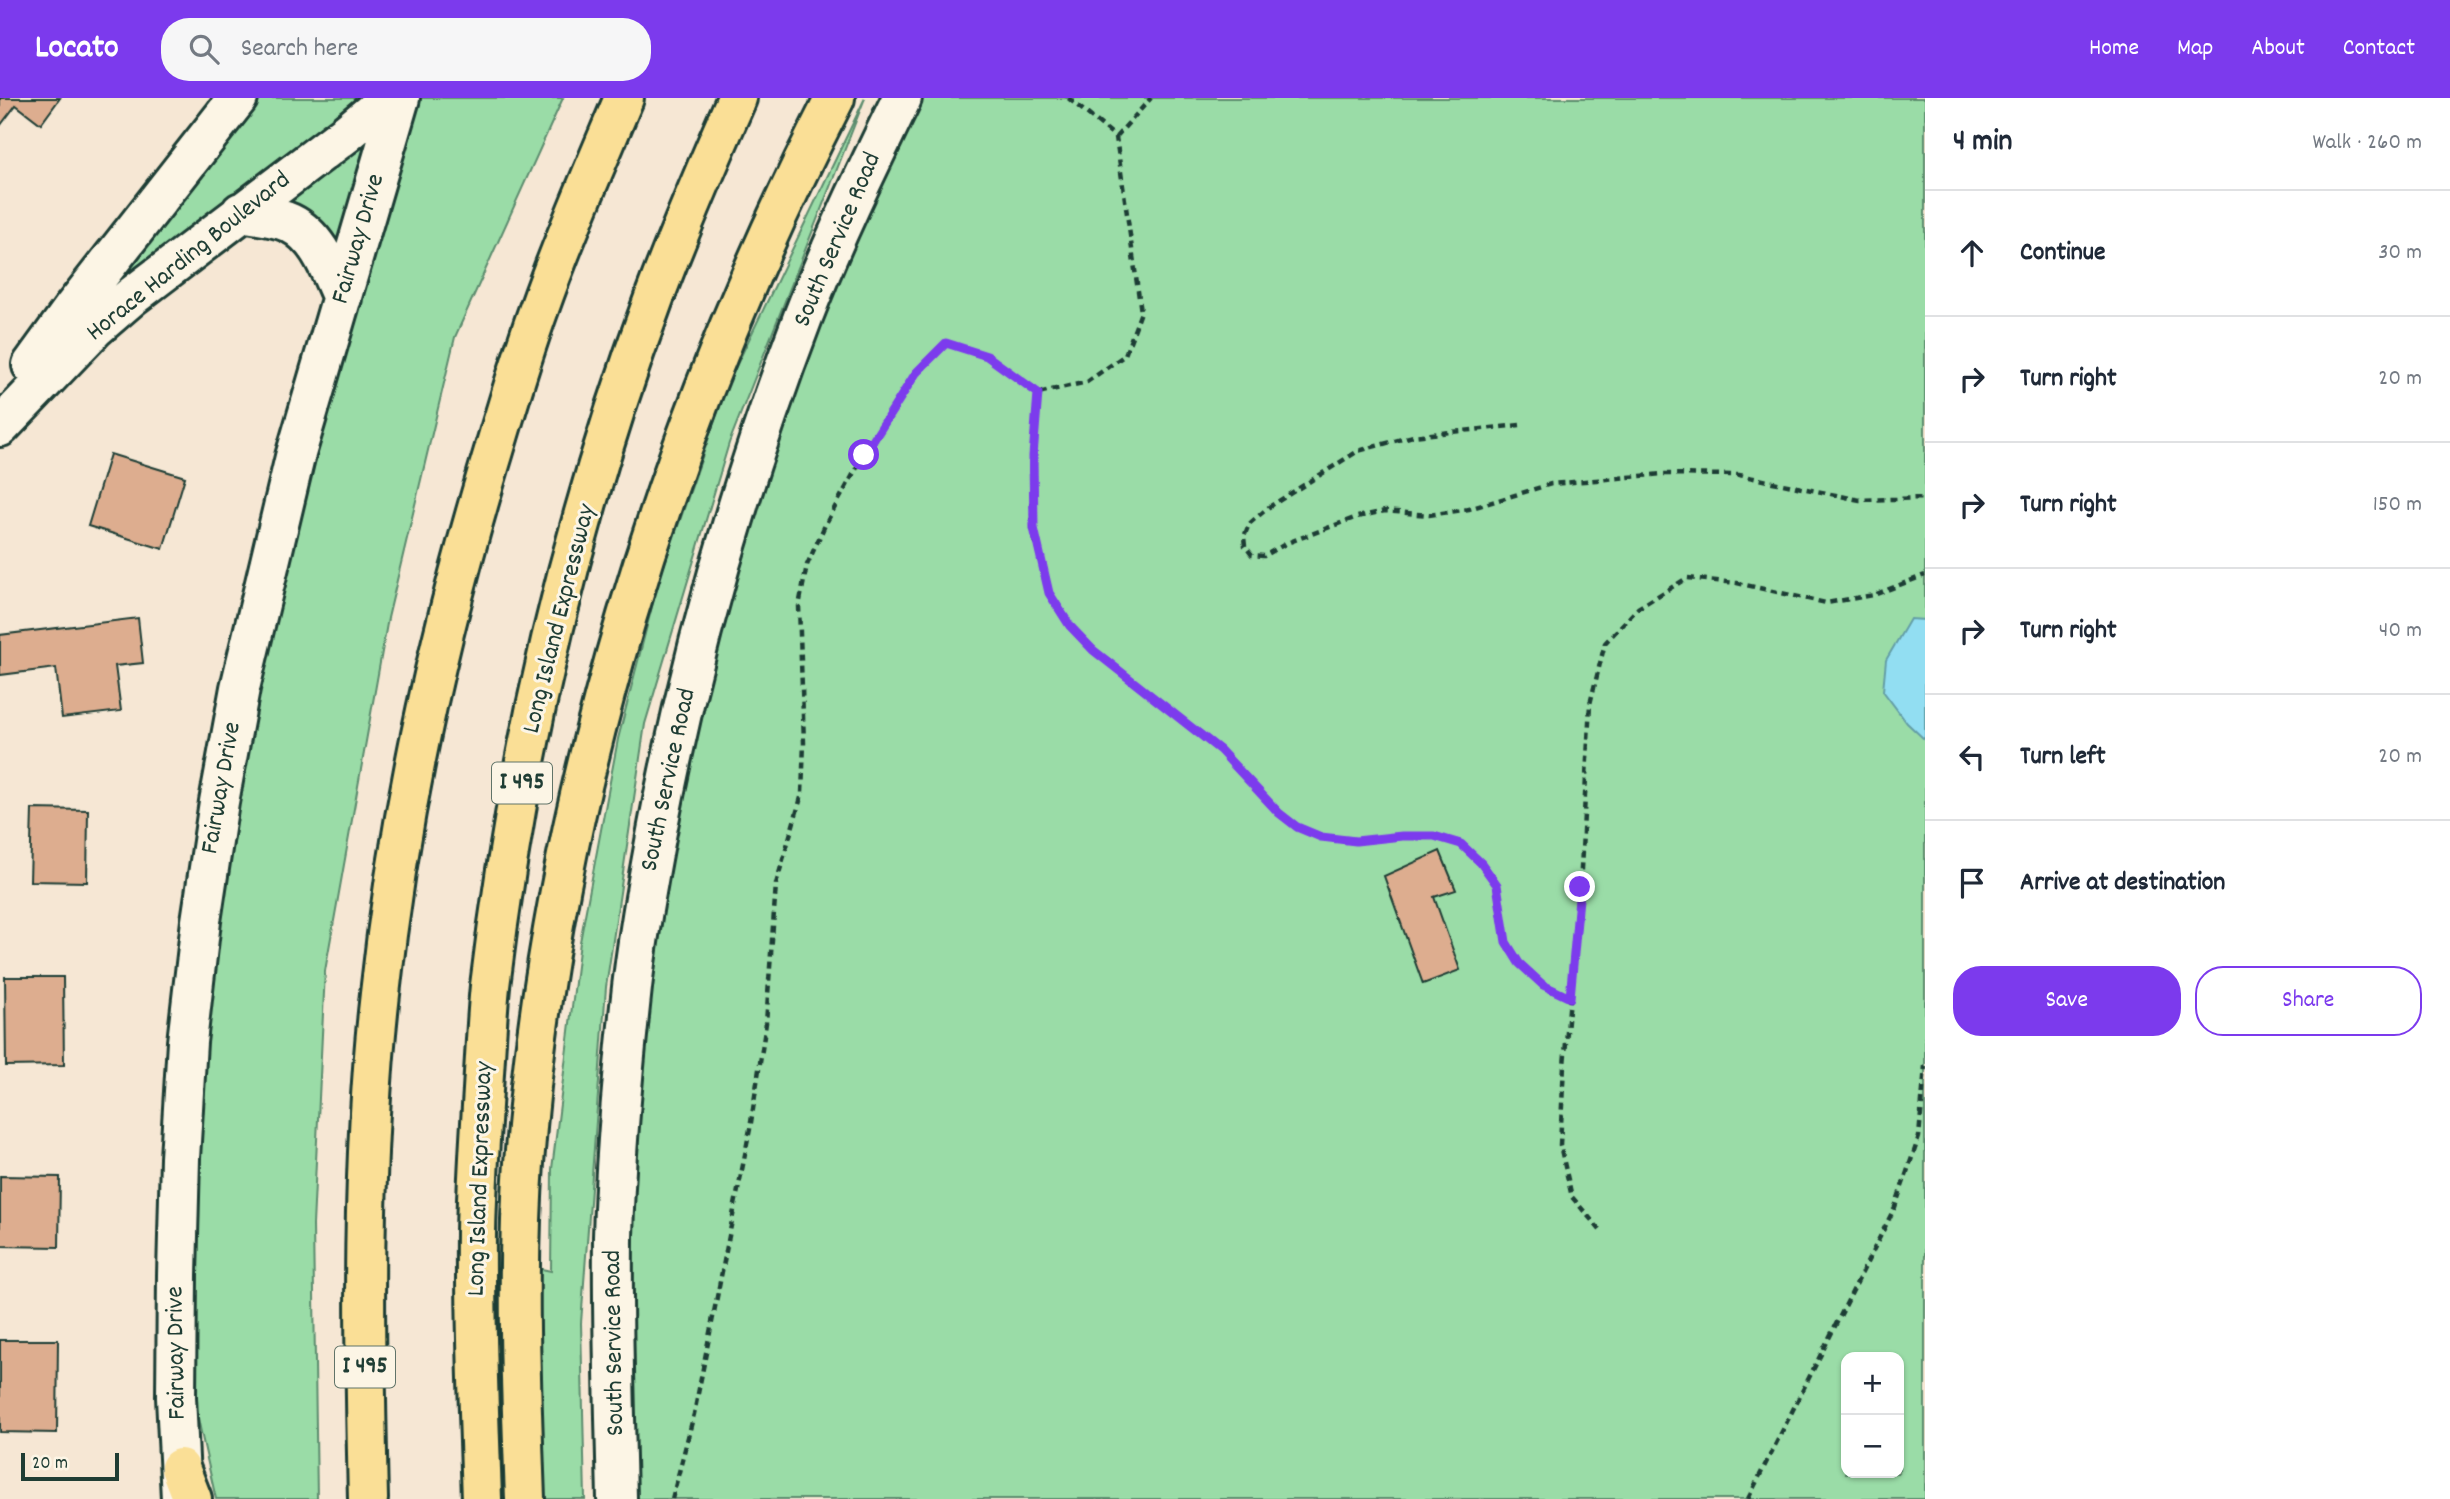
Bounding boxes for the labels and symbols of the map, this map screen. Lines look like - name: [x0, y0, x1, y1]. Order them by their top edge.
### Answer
- street label: South Service Road: [785, 147, 891, 333]
- street label: Horace Harding Boulevard: [79, 163, 299, 351]
- street label: Fairway Drive: [323, 170, 395, 308]
- route start: [848, 439, 879, 470]
- street label: Long Island Expressway: [514, 500, 606, 737]
- street label: South Service Road: [632, 685, 706, 875]
- street label: Fairway Drive: [192, 719, 252, 857]
- road number: I 495: [492, 762, 552, 804]
- route end: [1564, 871, 1595, 902]
- street label: Long Island Expressway: [458, 1060, 504, 1297]
- street label: South Service Road: [595, 1250, 635, 1436]
- street label: Fairway Drive: [157, 1286, 197, 1420]
- road number: I 495: [335, 1346, 395, 1387]
- scale bar: [21, 1450, 119, 1482]

